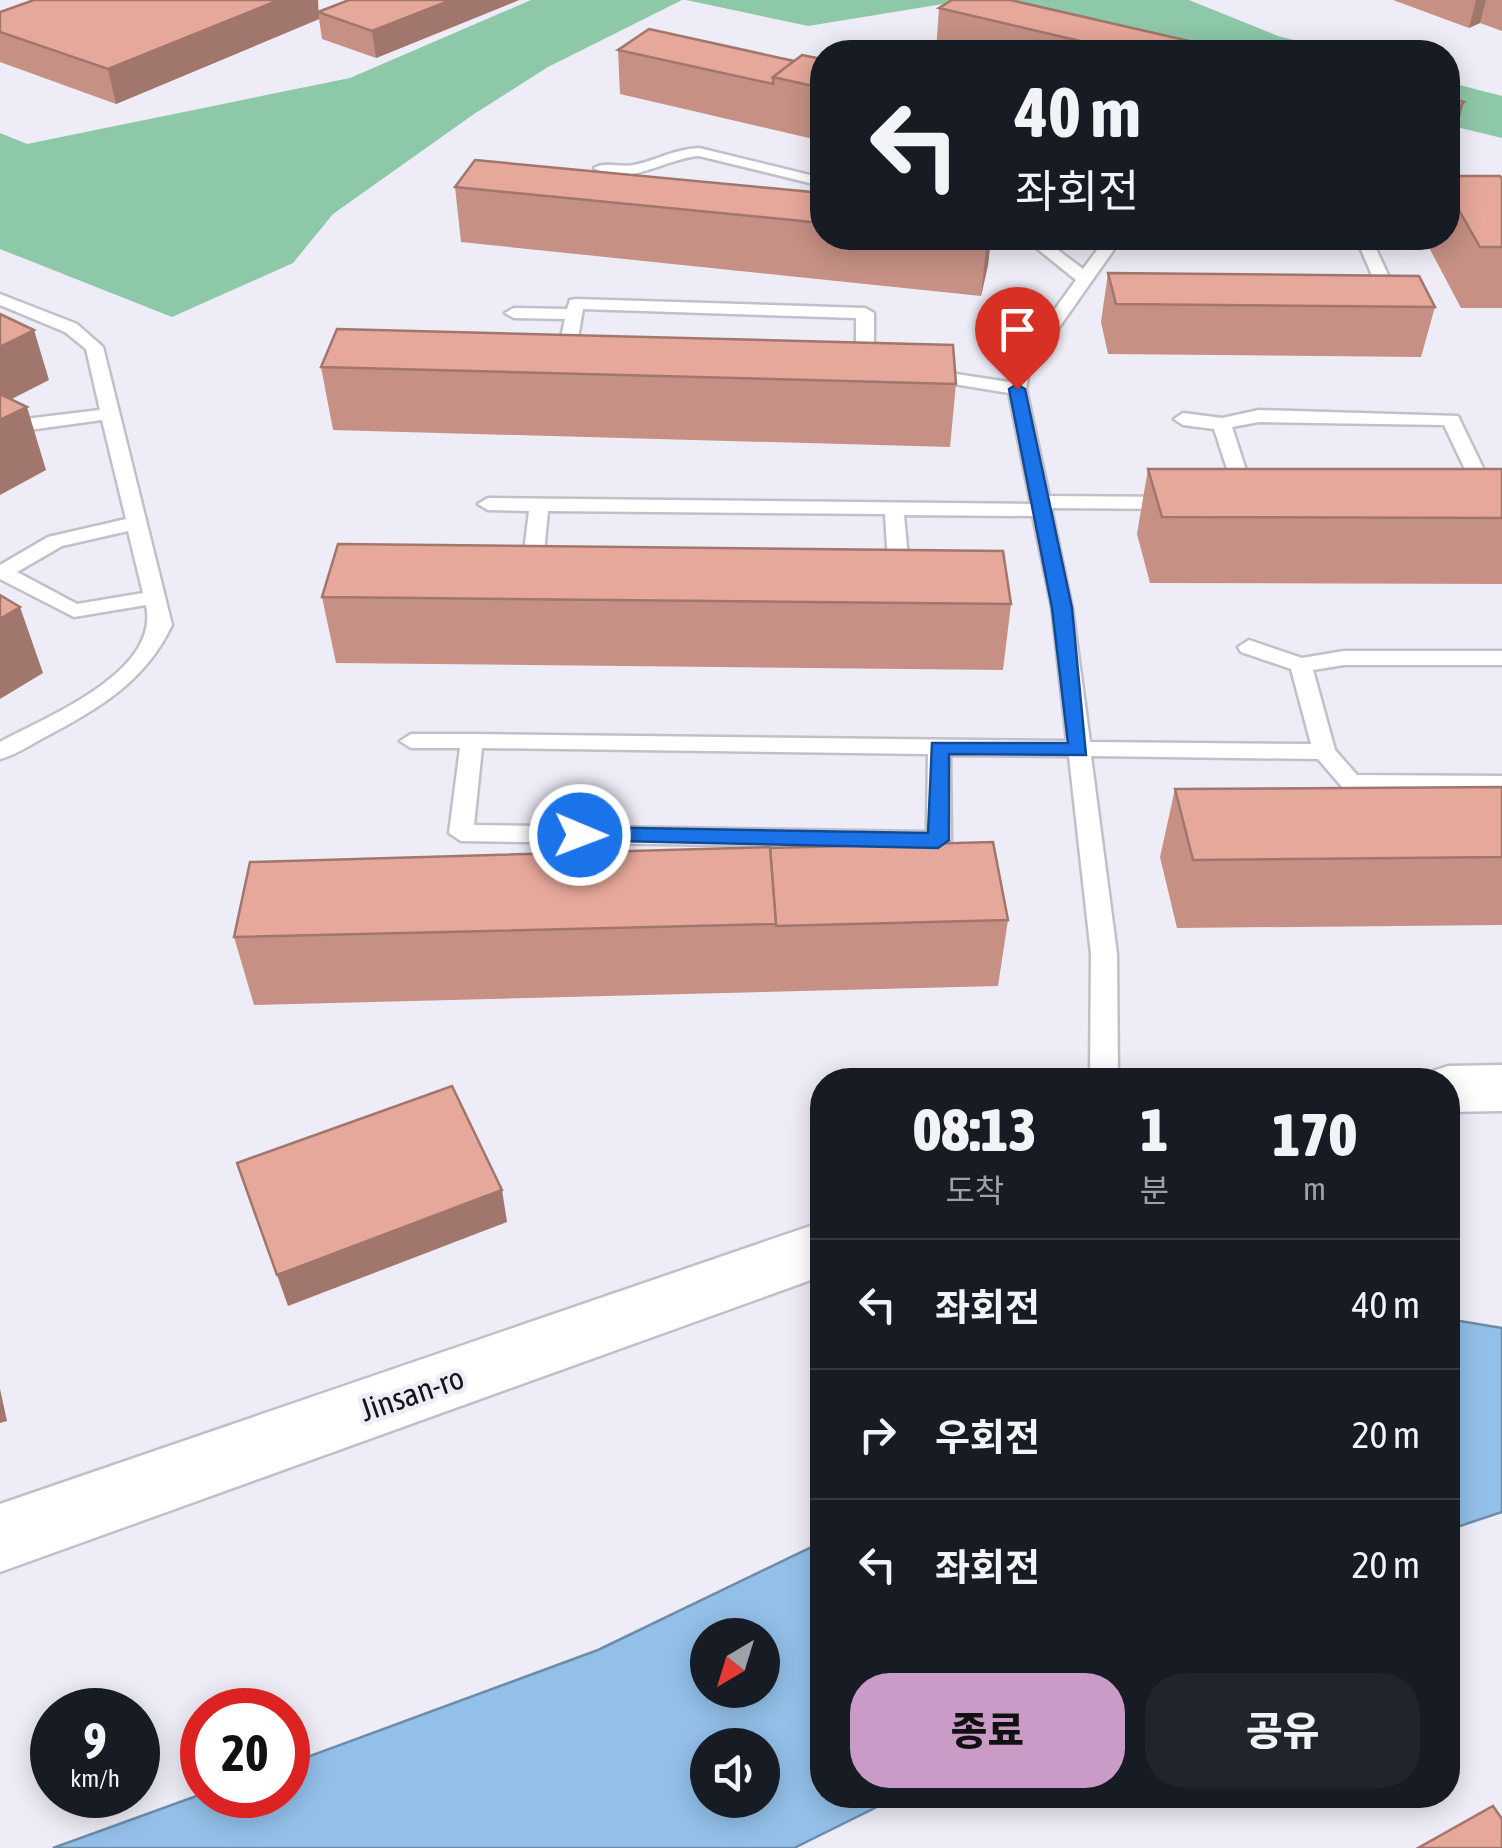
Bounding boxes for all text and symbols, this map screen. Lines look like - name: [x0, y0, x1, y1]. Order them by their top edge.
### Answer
- text: 40 m: [1015, 72, 1141, 152]
- icon: left: [850, 80, 980, 210]
- text: 좌회전: [1015, 165, 1139, 217]
- pin: [975, 287, 1060, 390]
- icon: arrive: [990, 302, 1045, 357]
- position arrow: [528, 783, 632, 887]
- text: 08:13: [913, 1095, 1037, 1164]
- text: 1: [1140, 1095, 1169, 1164]
- text: 170: [1272, 1100, 1357, 1169]
- text: m: [1303, 1170, 1326, 1207]
- text: 도착: [945, 1172, 1004, 1209]
- text: 분: [1140, 1172, 1169, 1209]
- icon: left: [850, 1277, 905, 1332]
- text: 40 m: [1352, 1283, 1420, 1326]
- text: 좌회전: [935, 1286, 1040, 1329]
- street label: Jinsan-ro: [355, 1359, 469, 1428]
- icon: right: [850, 1407, 905, 1462]
- text: 20 m: [1352, 1413, 1420, 1456]
- text: 우회전: [935, 1416, 1040, 1459]
- icon: left: [850, 1537, 905, 1592]
- text: 20 m: [1352, 1543, 1420, 1586]
- text: 좌회전: [935, 1546, 1040, 1589]
- north arrow: [690, 1618, 780, 1708]
- map controls: [690, 1618, 780, 1818]
- button: 종료: [850, 1673, 1125, 1788]
- button: 공유: [1145, 1673, 1420, 1788]
- speed limit sign: 20: [180, 1688, 310, 1818]
- text: 9: [83, 1712, 107, 1770]
- button: sound: [690, 1728, 780, 1818]
- text: km/h: [70, 1764, 120, 1792]

